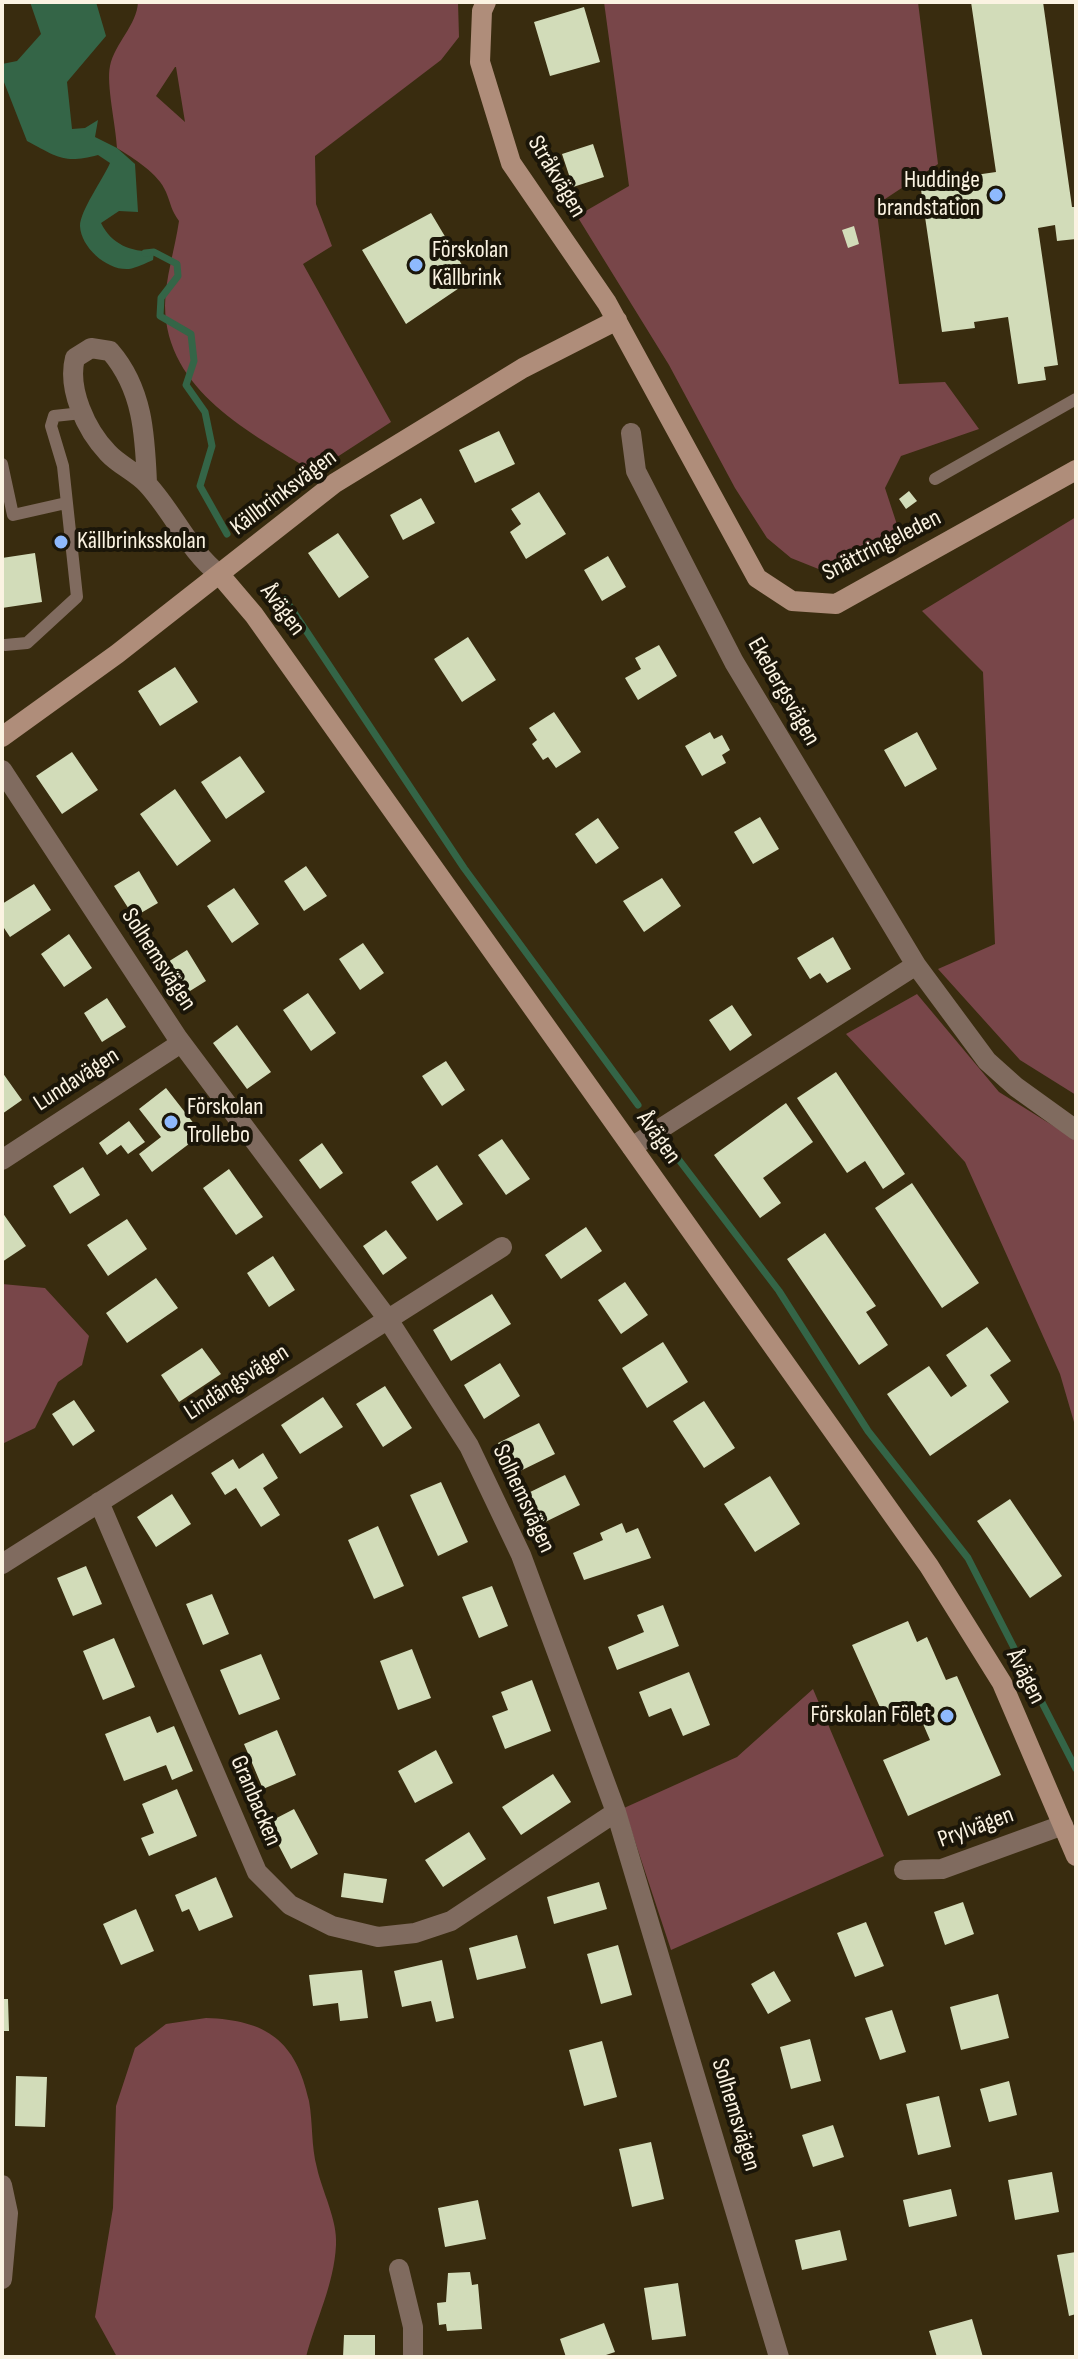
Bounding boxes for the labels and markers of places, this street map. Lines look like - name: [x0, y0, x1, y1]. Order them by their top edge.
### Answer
- place label: Huddinge brandstation: [877, 167, 980, 223]
- marker: Huddinge brandstation: [987, 186, 1005, 204]
- place label: Förskolan Källbrink: [432, 237, 509, 293]
- marker: Förskolan Källbrink: [407, 256, 425, 274]
- place label: Källbrinksskolan: [77, 528, 206, 556]
- marker: Källbrinksskolan: [52, 533, 70, 551]
- place label: Förskolan Trollebo: [187, 1094, 264, 1150]
- marker: Förskolan Trollebo: [162, 1113, 180, 1131]
- place label: Förskolan Fölet: [811, 1702, 931, 1730]
- marker: Förskolan Fölet: [938, 1707, 956, 1725]

